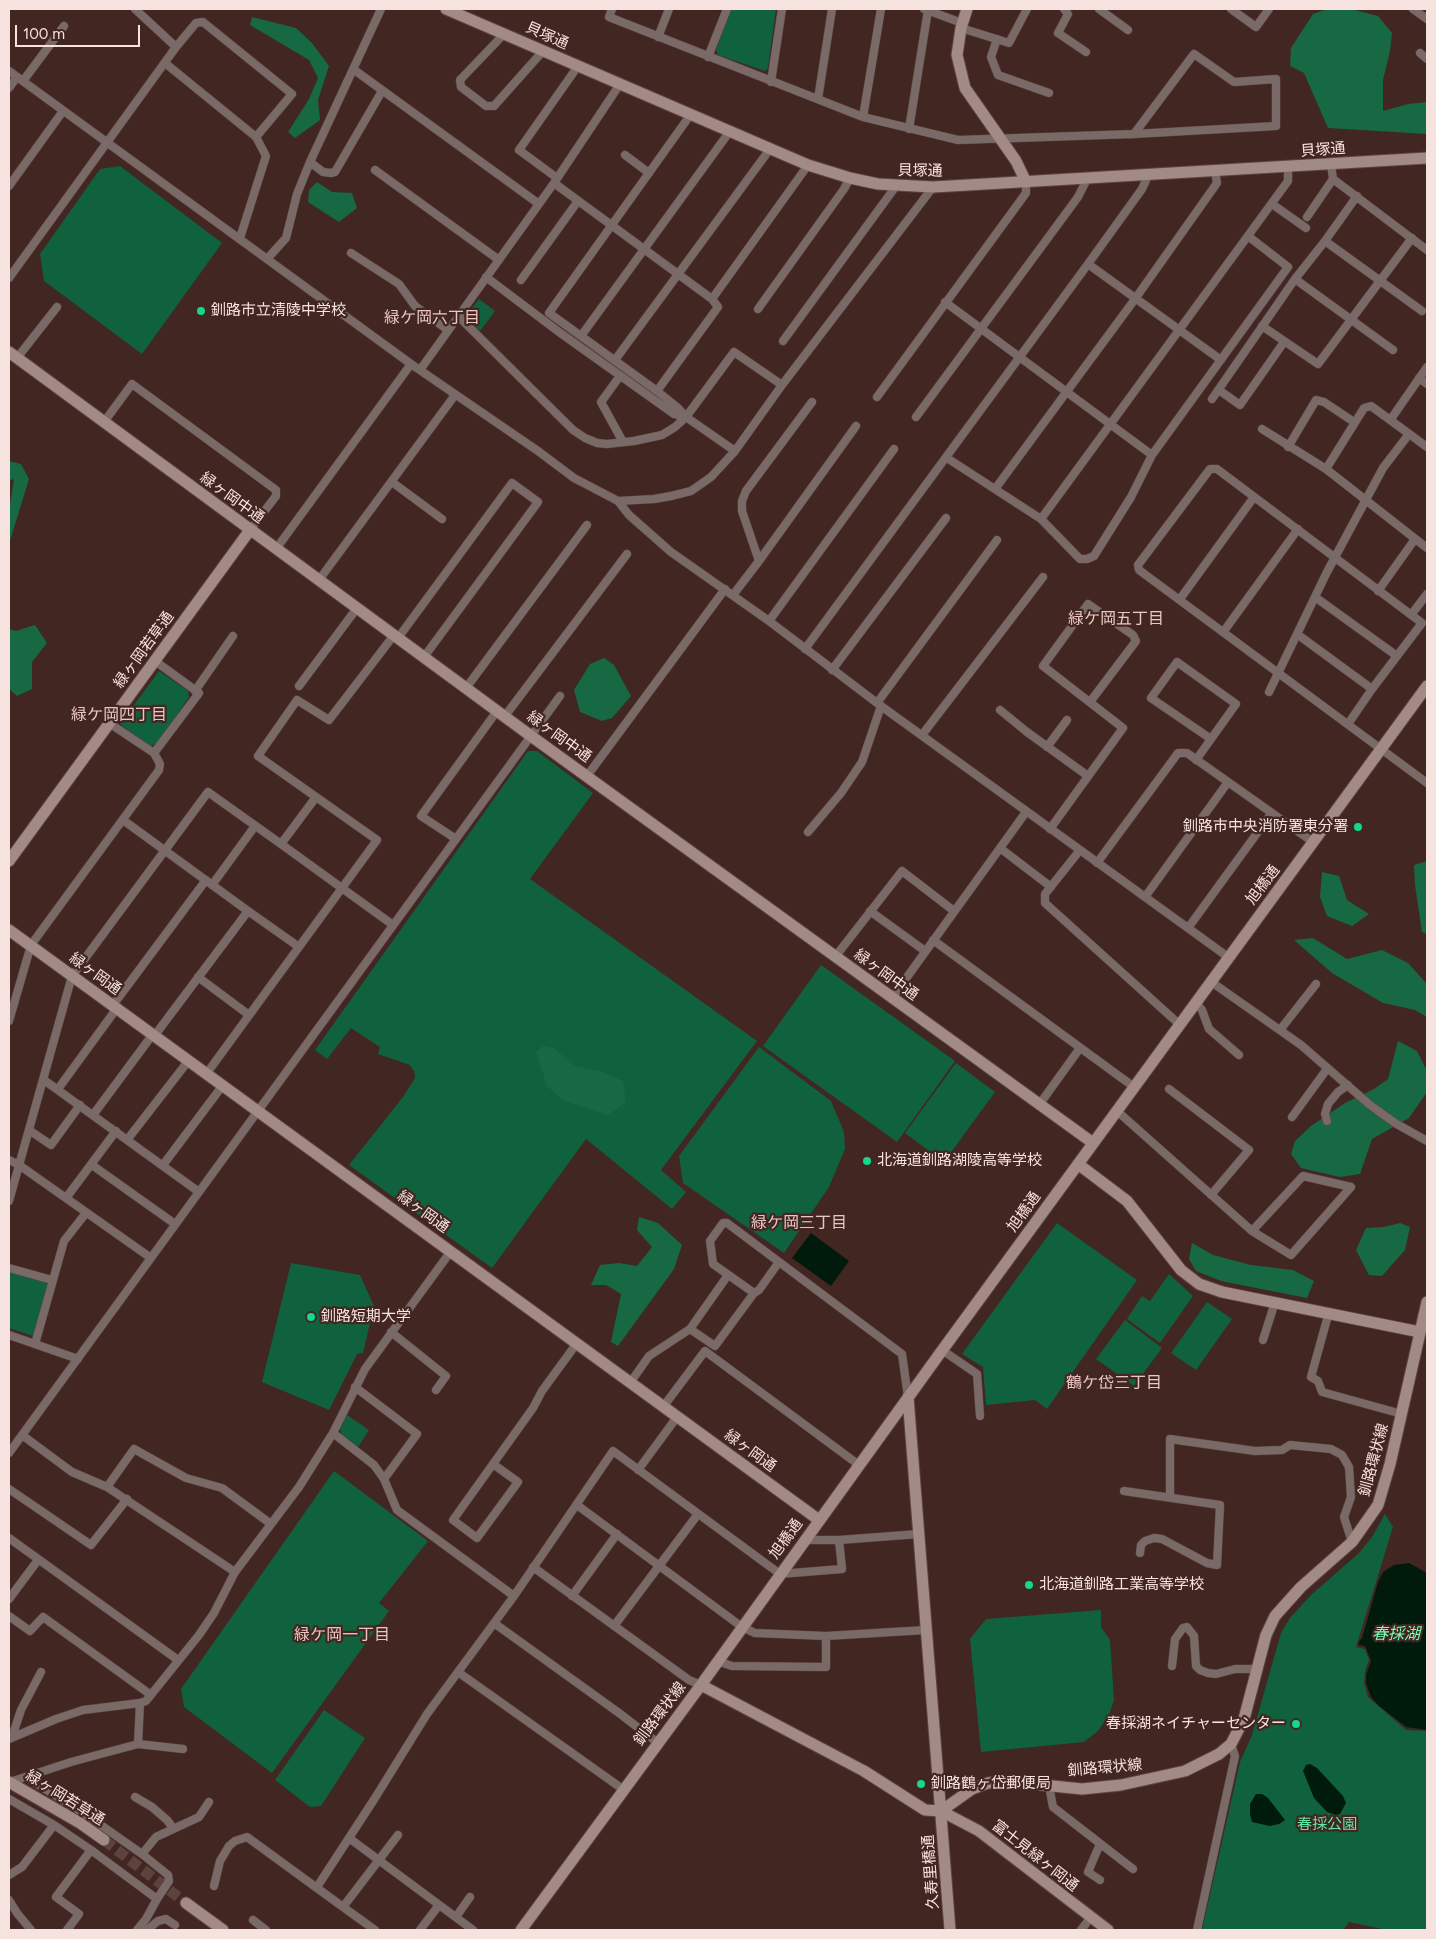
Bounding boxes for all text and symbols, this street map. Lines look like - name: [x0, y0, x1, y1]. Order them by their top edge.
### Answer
- scale bar: [18, 15, 142, 47]
- street label: 貝塚通: [523, 19, 571, 53]
- text: 100 m: [23, 25, 65, 43]
- street label: 貝塚通: [1300, 139, 1346, 161]
- street label: 貝塚通: [897, 162, 943, 180]
- place label: 釧路市立清陵中学校: [211, 302, 346, 320]
- marker: 釧路市立清陵中学校: [195, 305, 207, 317]
- district label: 緑ケ岡六丁目: [384, 308, 480, 328]
- street label: 緑ヶ岡中通: [196, 469, 268, 527]
- street label: 緑ヶ岡若草通: [110, 608, 178, 692]
- district label: 緑ケ岡五丁目: [1068, 609, 1164, 629]
- district label: 緑ケ岡四丁目: [71, 705, 167, 725]
- street label: 緑ヶ岡中通: [523, 708, 595, 766]
- place label: 釧路市中央消防署東分署: [1183, 818, 1348, 836]
- marker: 釧路市中央消防署東分署: [1352, 821, 1364, 833]
- street label: 旭橋通: [1242, 862, 1284, 908]
- street label: 緑ヶ岡中通: [850, 946, 922, 1004]
- street label: 緑ヶ岡通: [65, 949, 125, 999]
- place label: 北海道釧路湖陵高等学校: [877, 1152, 1042, 1170]
- marker: 北海道釧路湖陵高等学校: [861, 1155, 873, 1167]
- street label: 緑ヶ岡通: [393, 1187, 453, 1237]
- street label: 旭橋通: [1003, 1189, 1045, 1235]
- district label: 緑ケ岡三丁目: [751, 1213, 847, 1233]
- place label: 釧路短期大学: [321, 1308, 411, 1326]
- marker: 釧路短期大学: [305, 1311, 317, 1323]
- district label: 鶴ケ岱三丁目: [1066, 1373, 1162, 1393]
- street label: 釧路環状線: [1356, 1421, 1392, 1499]
- street label: 緑ヶ岡通: [720, 1426, 780, 1476]
- street label: 旭橋通: [765, 1516, 807, 1562]
- place label: 北海道釧路工業高等学校: [1039, 1576, 1204, 1594]
- marker: 北海道釧路工業高等学校: [1023, 1579, 1035, 1591]
- water label: 春採湖: [1372, 1624, 1420, 1644]
- district label: 緑ケ岡一丁目: [294, 1625, 390, 1645]
- street label: 釧路環状線: [630, 1679, 690, 1749]
- place label: 春採湖ネイチャーセンター: [1106, 1715, 1286, 1733]
- marker: 春採湖ネイチャーセンター: [1290, 1718, 1302, 1730]
- street label: 釧路環状線: [1067, 1756, 1143, 1780]
- street label: 緑ヶ岡若草通: [22, 1767, 108, 1829]
- place label: 釧路鶴ヶ岱郵便局: [931, 1775, 1051, 1793]
- marker: 釧路鶴ヶ岱郵便局: [915, 1778, 927, 1790]
- park label: 春採公園: [1297, 1816, 1357, 1834]
- street label: 富士見緑ヶ岡通: [988, 1817, 1082, 1895]
- street label: 久寿里橋通: [919, 1834, 943, 1910]

